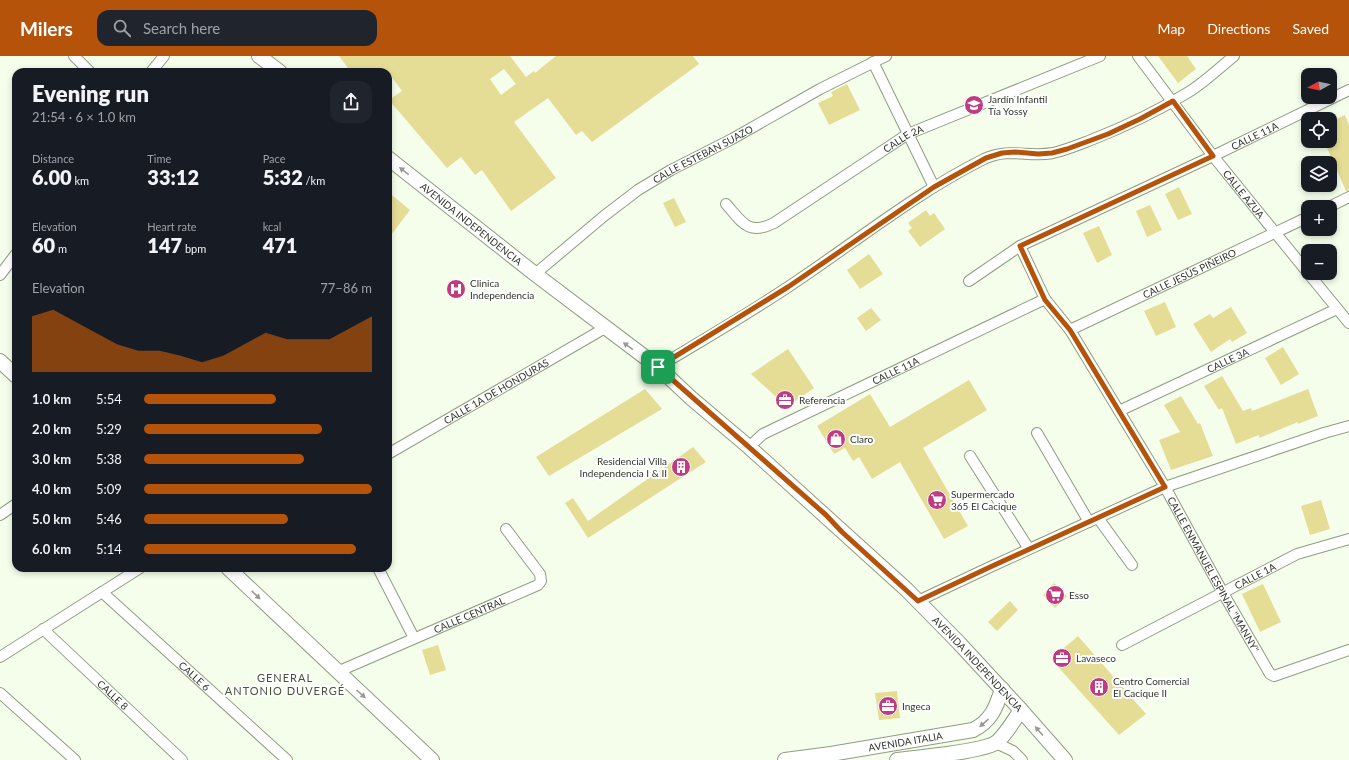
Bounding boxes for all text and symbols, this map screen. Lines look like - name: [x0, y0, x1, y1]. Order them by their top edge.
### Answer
- search box: [97, 10, 377, 46]
- text: Milers: [20, 17, 73, 40]
- icon: search: [111, 17, 133, 39]
- text: Search here: [143, 19, 220, 37]
- text: Map: [1158, 20, 1185, 37]
- text: Directions: [1207, 20, 1270, 37]
- text: Saved: [1292, 20, 1329, 37]
- north arrow: [1301, 68, 1337, 104]
- map controls: [1301, 68, 1337, 280]
- text: Evening run: [32, 80, 149, 107]
- button: share: [330, 81, 372, 123]
- place label: Jardín Infantil Tía Yossy: [988, 93, 1047, 117]
- school or university icon: Jardín Infantil Tía Yossy: [963, 94, 985, 116]
- text: 21:54 · 6 × 1.0 km: [32, 109, 136, 125]
- button: locate: [1301, 112, 1337, 148]
- street label: CALLE 11A: [1229, 119, 1280, 152]
- street label: CALLE ESTEBAN SUAZO: [650, 122, 755, 186]
- street label: CALLE 2A: [881, 122, 925, 155]
- text: Distance: [32, 152, 74, 165]
- text: Time: [147, 152, 171, 165]
- text: Pace: [263, 152, 286, 165]
- button: layers: [1301, 156, 1337, 192]
- text: 6.00: [32, 165, 72, 189]
- text: 33:12: [147, 165, 199, 189]
- text: 5:32: [263, 165, 303, 189]
- one-way arrow: [399, 167, 410, 175]
- street label: CALLE AZUA: [1221, 168, 1267, 221]
- text: km: [72, 174, 89, 187]
- text: /km: [303, 174, 325, 187]
- street label: AVENIDA INDEPENDENCIA: [418, 180, 525, 268]
- button: +: [1301, 200, 1337, 236]
- text: Elevation: [32, 220, 77, 233]
- text: Heart rate: [147, 220, 197, 233]
- text: kcal: [263, 220, 281, 233]
- text: 60: [32, 233, 55, 257]
- text: 147: [147, 233, 182, 257]
- text: 471: [263, 233, 297, 257]
- text: m: [55, 242, 67, 255]
- text: bpm: [182, 242, 206, 255]
- button: −: [1301, 244, 1337, 280]
- street label: CALLE JESÚS PIÑEIRO: [1141, 246, 1238, 301]
- place label: Clinica Independencia: [470, 277, 534, 301]
- hospital icon: Clinica Independencia: [445, 278, 467, 300]
- text: Elevation: [32, 280, 85, 296]
- text: 77–86 m: [320, 280, 372, 296]
- one-way arrow: [623, 342, 634, 350]
- street label: CALLE 3A: [1205, 345, 1251, 375]
- pin: [641, 350, 675, 384]
- street label: CALLE 11A: [870, 354, 921, 387]
- street label: CALLE 1A DE HONDURAS: [441, 356, 551, 426]
- icon: arrive: [647, 356, 669, 378]
- office icon: Referencia: [774, 389, 796, 411]
- text: 1.0 km: [32, 391, 71, 407]
- text: 5:54: [96, 391, 122, 407]
- place label: Referencia: [799, 394, 845, 406]
- text: 2.0 km: [32, 421, 71, 437]
- text: 5:29: [96, 421, 122, 437]
- shop icon: Claro: [825, 428, 847, 450]
- place label: Claro: [850, 433, 873, 445]
- text: 3.0 km: [32, 451, 71, 467]
- text: 5:38: [96, 451, 122, 467]
- place label: Residencial Villa Independencia I & II: [580, 455, 667, 479]
- building icon: Residencial Villa Independencia I & II: [670, 456, 692, 478]
- text: 4.0 km: [32, 481, 71, 497]
- text: 5:09: [96, 481, 122, 497]
- place label: Supermercado 365 El Cacique: [951, 488, 1017, 512]
- supermarket icon: Supermercado 365 El Cacique: [926, 489, 948, 511]
- street label: CALLE ENMANUEL ESPINAL "MANNY": [1165, 494, 1262, 655]
- text: 5.0 km: [32, 511, 71, 527]
- text: 5:46: [96, 511, 122, 527]
- text: 6.0 km: [32, 541, 71, 557]
- text: 5:14: [96, 541, 122, 557]
- street label: CALLE 1A: [1232, 560, 1278, 591]
- supermarket icon: Esso: [1044, 584, 1066, 606]
- place label: Esso: [1069, 589, 1089, 601]
- one-way arrow: [251, 590, 261, 600]
- street label: CALLE CENTRAL: [432, 594, 507, 635]
- street label: AVENIDA INDEPENDENCIA: [930, 614, 1025, 714]
- office icon: Lavaseco: [1051, 647, 1073, 669]
- place label: Lavaseco: [1076, 652, 1116, 664]
- street label: CALLE 6: [176, 659, 213, 693]
- district label: GENERAL ANTONIO DUVERGÉ: [225, 671, 345, 697]
- place label: Centro Comercial El Cacique II: [1113, 675, 1189, 699]
- building icon: Centro Comercial El Cacique II: [1088, 676, 1110, 698]
- street label: CALLE 8: [95, 677, 131, 712]
- one-way arrow: [356, 689, 366, 698]
- office icon: Ingeca: [877, 695, 899, 717]
- place label: Ingeca: [902, 700, 930, 712]
- one-way arrow: [979, 718, 989, 727]
- one-way arrow: [1035, 725, 1044, 736]
- street label: AVENIDA ITALIA: [867, 729, 944, 754]

